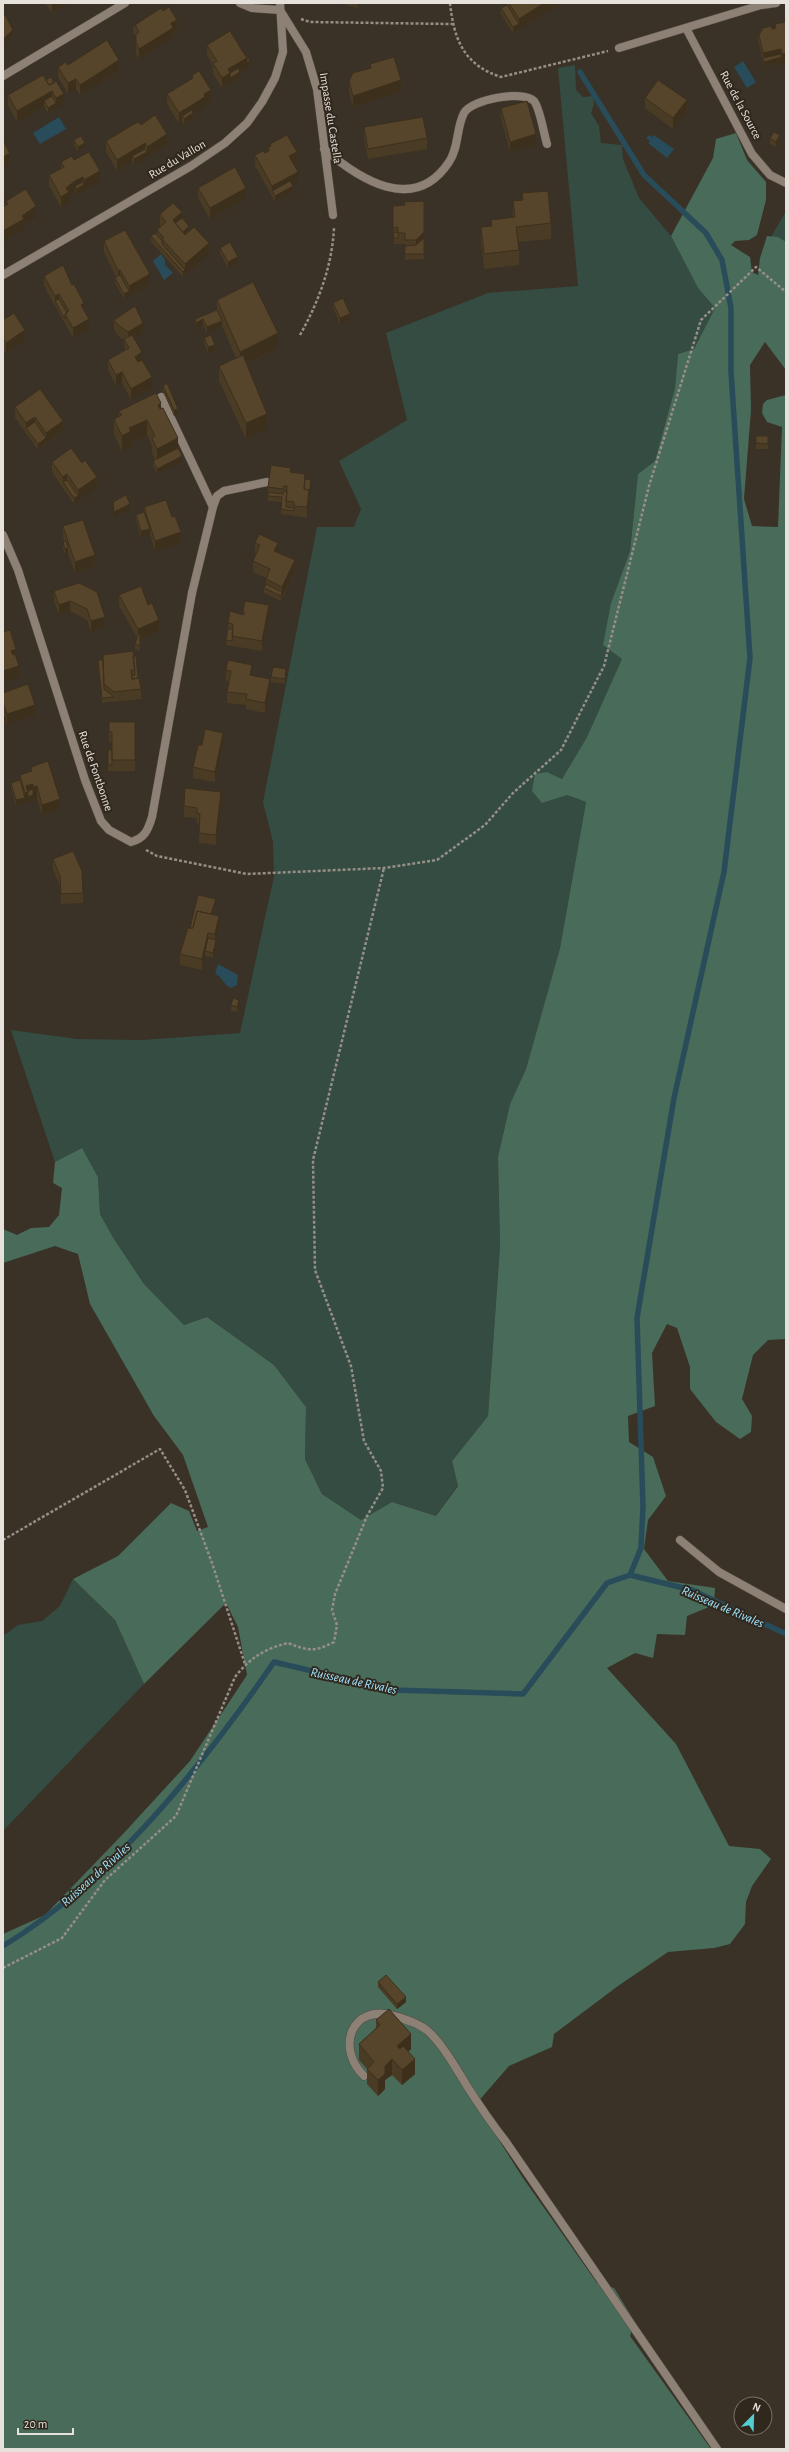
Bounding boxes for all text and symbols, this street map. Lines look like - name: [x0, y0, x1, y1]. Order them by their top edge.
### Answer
- street label: Rue de la Source: [718, 69, 764, 141]
- street label: Impasse du Castella: [318, 72, 344, 165]
- street label: Rue du Vallon: [147, 137, 207, 181]
- street label: Rue de Fontbonne: [77, 729, 115, 813]
- water label: Ruisseau de Rivales: [679, 1584, 765, 1631]
- water label: Ruisseau de Rivales: [309, 1666, 398, 1697]
- water label: Ruisseau de Rivales: [59, 1841, 133, 1909]
- north arrow: [733, 2396, 773, 2436]
- text: N: [751, 2401, 762, 2414]
- scale bar: [18, 2410, 73, 2436]
- text: 20 m: [24, 2418, 47, 2430]

